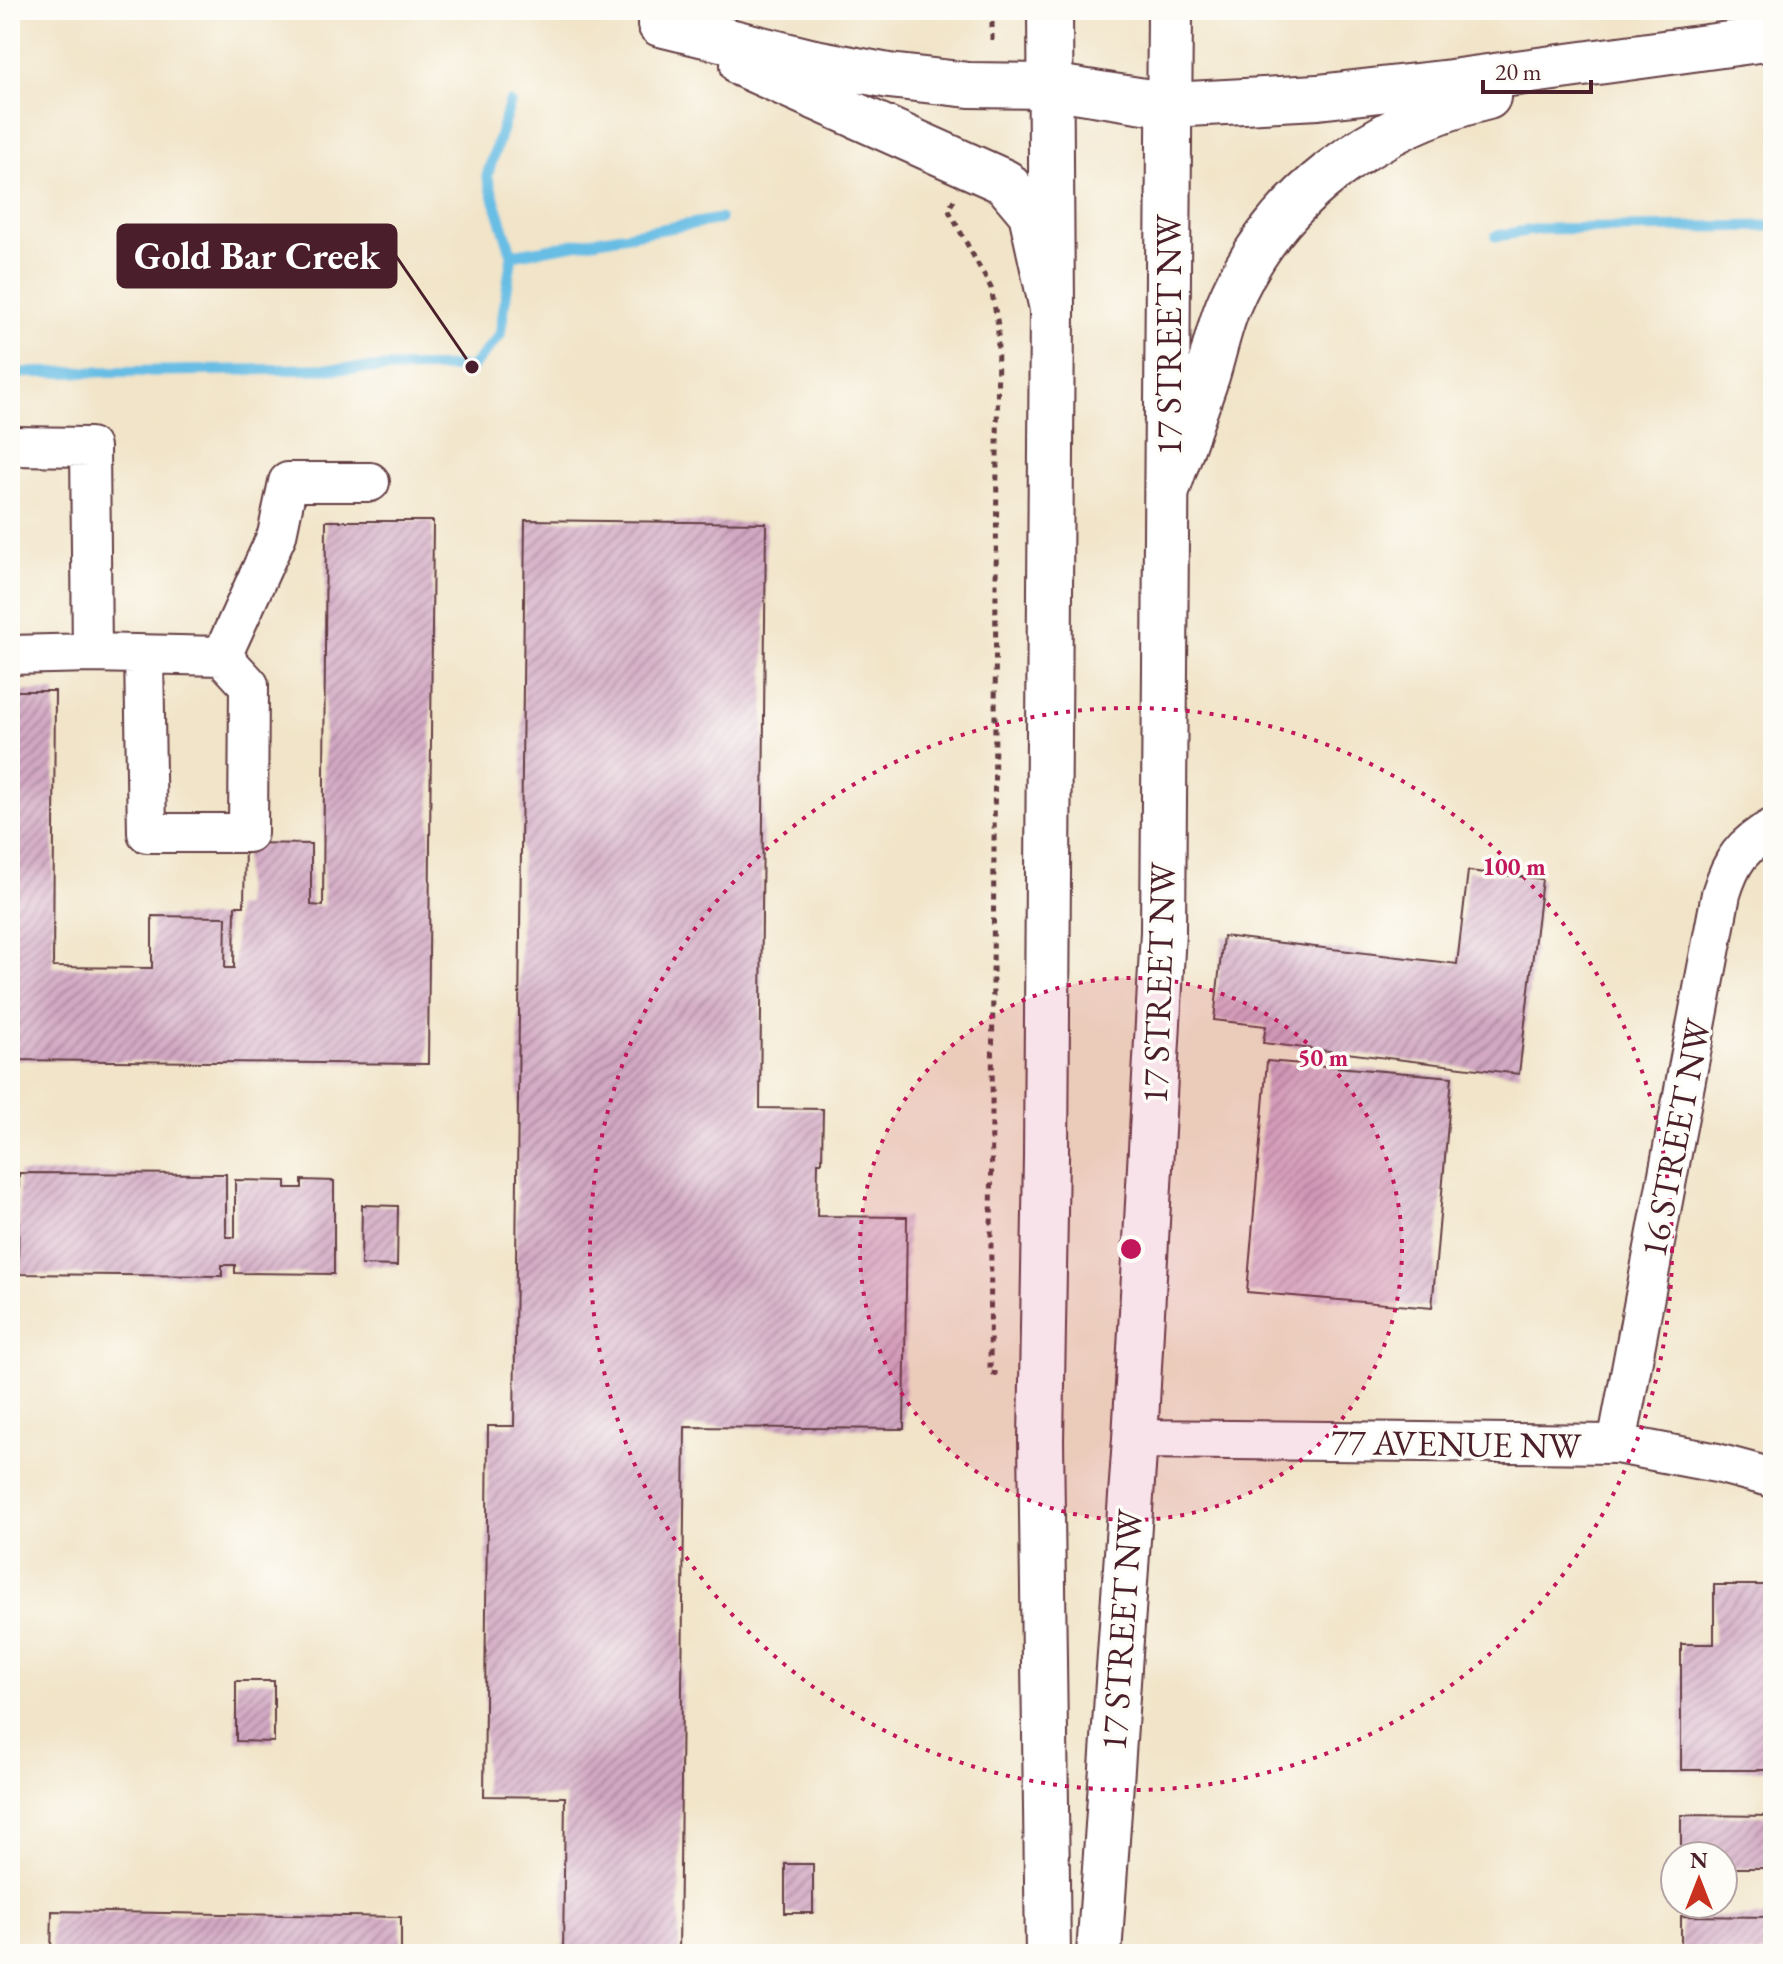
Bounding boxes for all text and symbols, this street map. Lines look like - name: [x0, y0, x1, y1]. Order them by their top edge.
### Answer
- scale bar: [1483, 44, 1591, 94]
- text: 20 m: [1495, 56, 1542, 87]
- street label: 17 STREET NW: [1145, 213, 1192, 456]
- callout: Gold Bar Creek: [118, 225, 396, 287]
- text: Gold Bar Creek: [134, 231, 381, 280]
- text: 100 m: [1482, 851, 1546, 882]
- street label: 17 STREET NW: [1131, 860, 1186, 1105]
- street label: 16 STREET NW: [1629, 1014, 1722, 1261]
- text: 50 m: [1298, 1042, 1348, 1073]
- centre of rings: [1117, 1235, 1145, 1263]
- street label: 77 AVENUE NW: [1330, 1418, 1583, 1469]
- street label: 17 STREET NW: [1090, 1507, 1153, 1752]
- north arrow: [1659, 1840, 1739, 1920]
- text: N: [1690, 1846, 1708, 1875]

